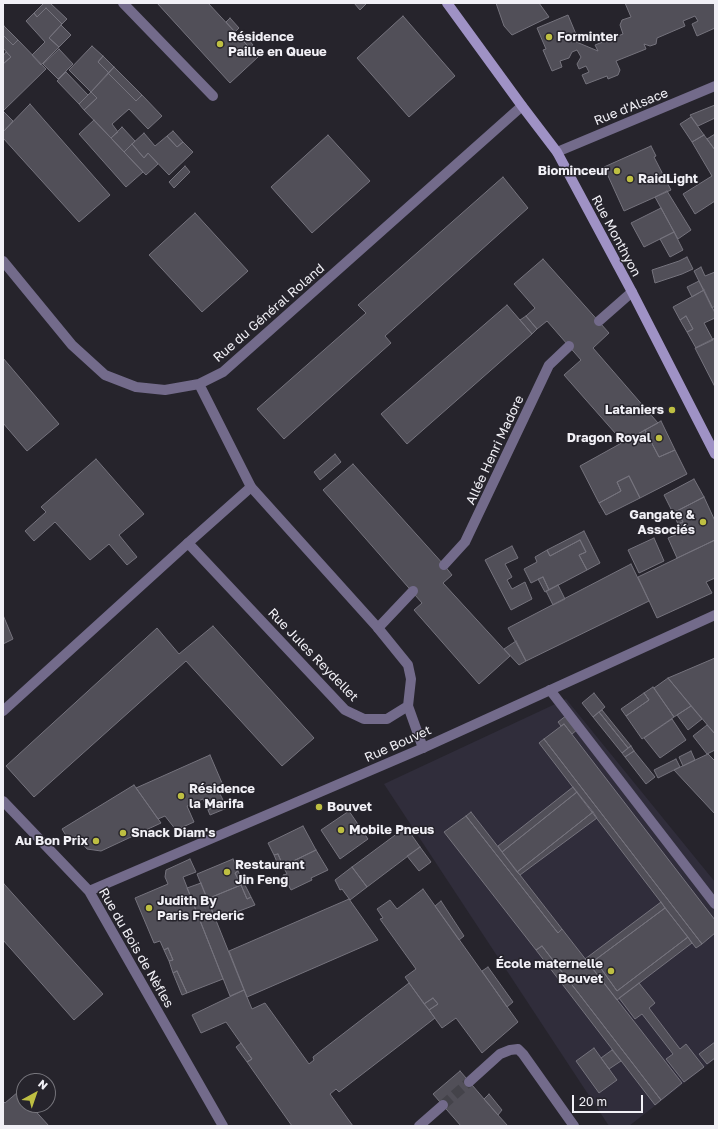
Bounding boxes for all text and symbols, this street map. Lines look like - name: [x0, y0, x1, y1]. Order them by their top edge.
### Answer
- place label: Résidence Paille en Queue: [228, 29, 327, 60]
- place label: Forminter: [557, 29, 618, 45]
- marker: Forminter: [544, 32, 554, 42]
- marker: Résidence Paille en Queue: [215, 39, 225, 49]
- street label: Rue d'Alsace: [592, 85, 670, 129]
- place label: Biominceur: [538, 163, 609, 179]
- marker: Biominceur: [612, 166, 622, 176]
- place label: RaidLight: [638, 171, 698, 187]
- marker: RaidLight: [625, 174, 635, 184]
- street label: Rue Monthyon: [588, 193, 644, 279]
- street label: Rue du Général Roland: [210, 260, 328, 366]
- street label: Allée Henri Madore: [463, 393, 527, 507]
- place label: Lataniers: [605, 402, 664, 418]
- marker: Lataniers: [667, 405, 677, 415]
- place label: Dragon Royal: [567, 430, 651, 446]
- marker: Dragon Royal: [654, 433, 664, 443]
- place label: Gangate & Associés: [629, 507, 695, 538]
- marker: Gangate & Associés: [698, 517, 708, 527]
- street label: Rue Jules Reydellet: [264, 605, 362, 705]
- street label: Rue Bouvet: [362, 722, 434, 766]
- place label: Résidence la Marifa: [189, 781, 255, 812]
- marker: Résidence la Marifa: [176, 791, 186, 801]
- place label: Bouvet: [327, 799, 372, 815]
- marker: Bouvet: [314, 802, 324, 812]
- place label: Mobile Pneus: [349, 822, 434, 838]
- place label: Snack Diam's: [131, 825, 215, 841]
- marker: Mobile Pneus: [336, 825, 346, 835]
- marker: Snack Diam's: [118, 828, 128, 838]
- place label: Au Bon Prix: [15, 833, 88, 849]
- marker: Au Bon Prix: [91, 836, 101, 846]
- place label: Restaurant Jin Feng: [235, 857, 305, 888]
- marker: Restaurant Jin Feng: [222, 867, 232, 877]
- street label: Rue du Bois de Nèfles: [95, 885, 177, 1011]
- place label: Judith By Paris Frederic: [157, 893, 244, 924]
- marker: Judith By Paris Frederic: [144, 903, 154, 913]
- place label: École maternelle Bouvet: [496, 956, 603, 987]
- marker: École maternelle Bouvet: [606, 966, 616, 976]
- north arrow: [16, 1073, 56, 1113]
- text: N: [36, 1077, 51, 1092]
- scale bar: [574, 1087, 645, 1113]
- text: 20 m: [579, 1094, 607, 1109]

